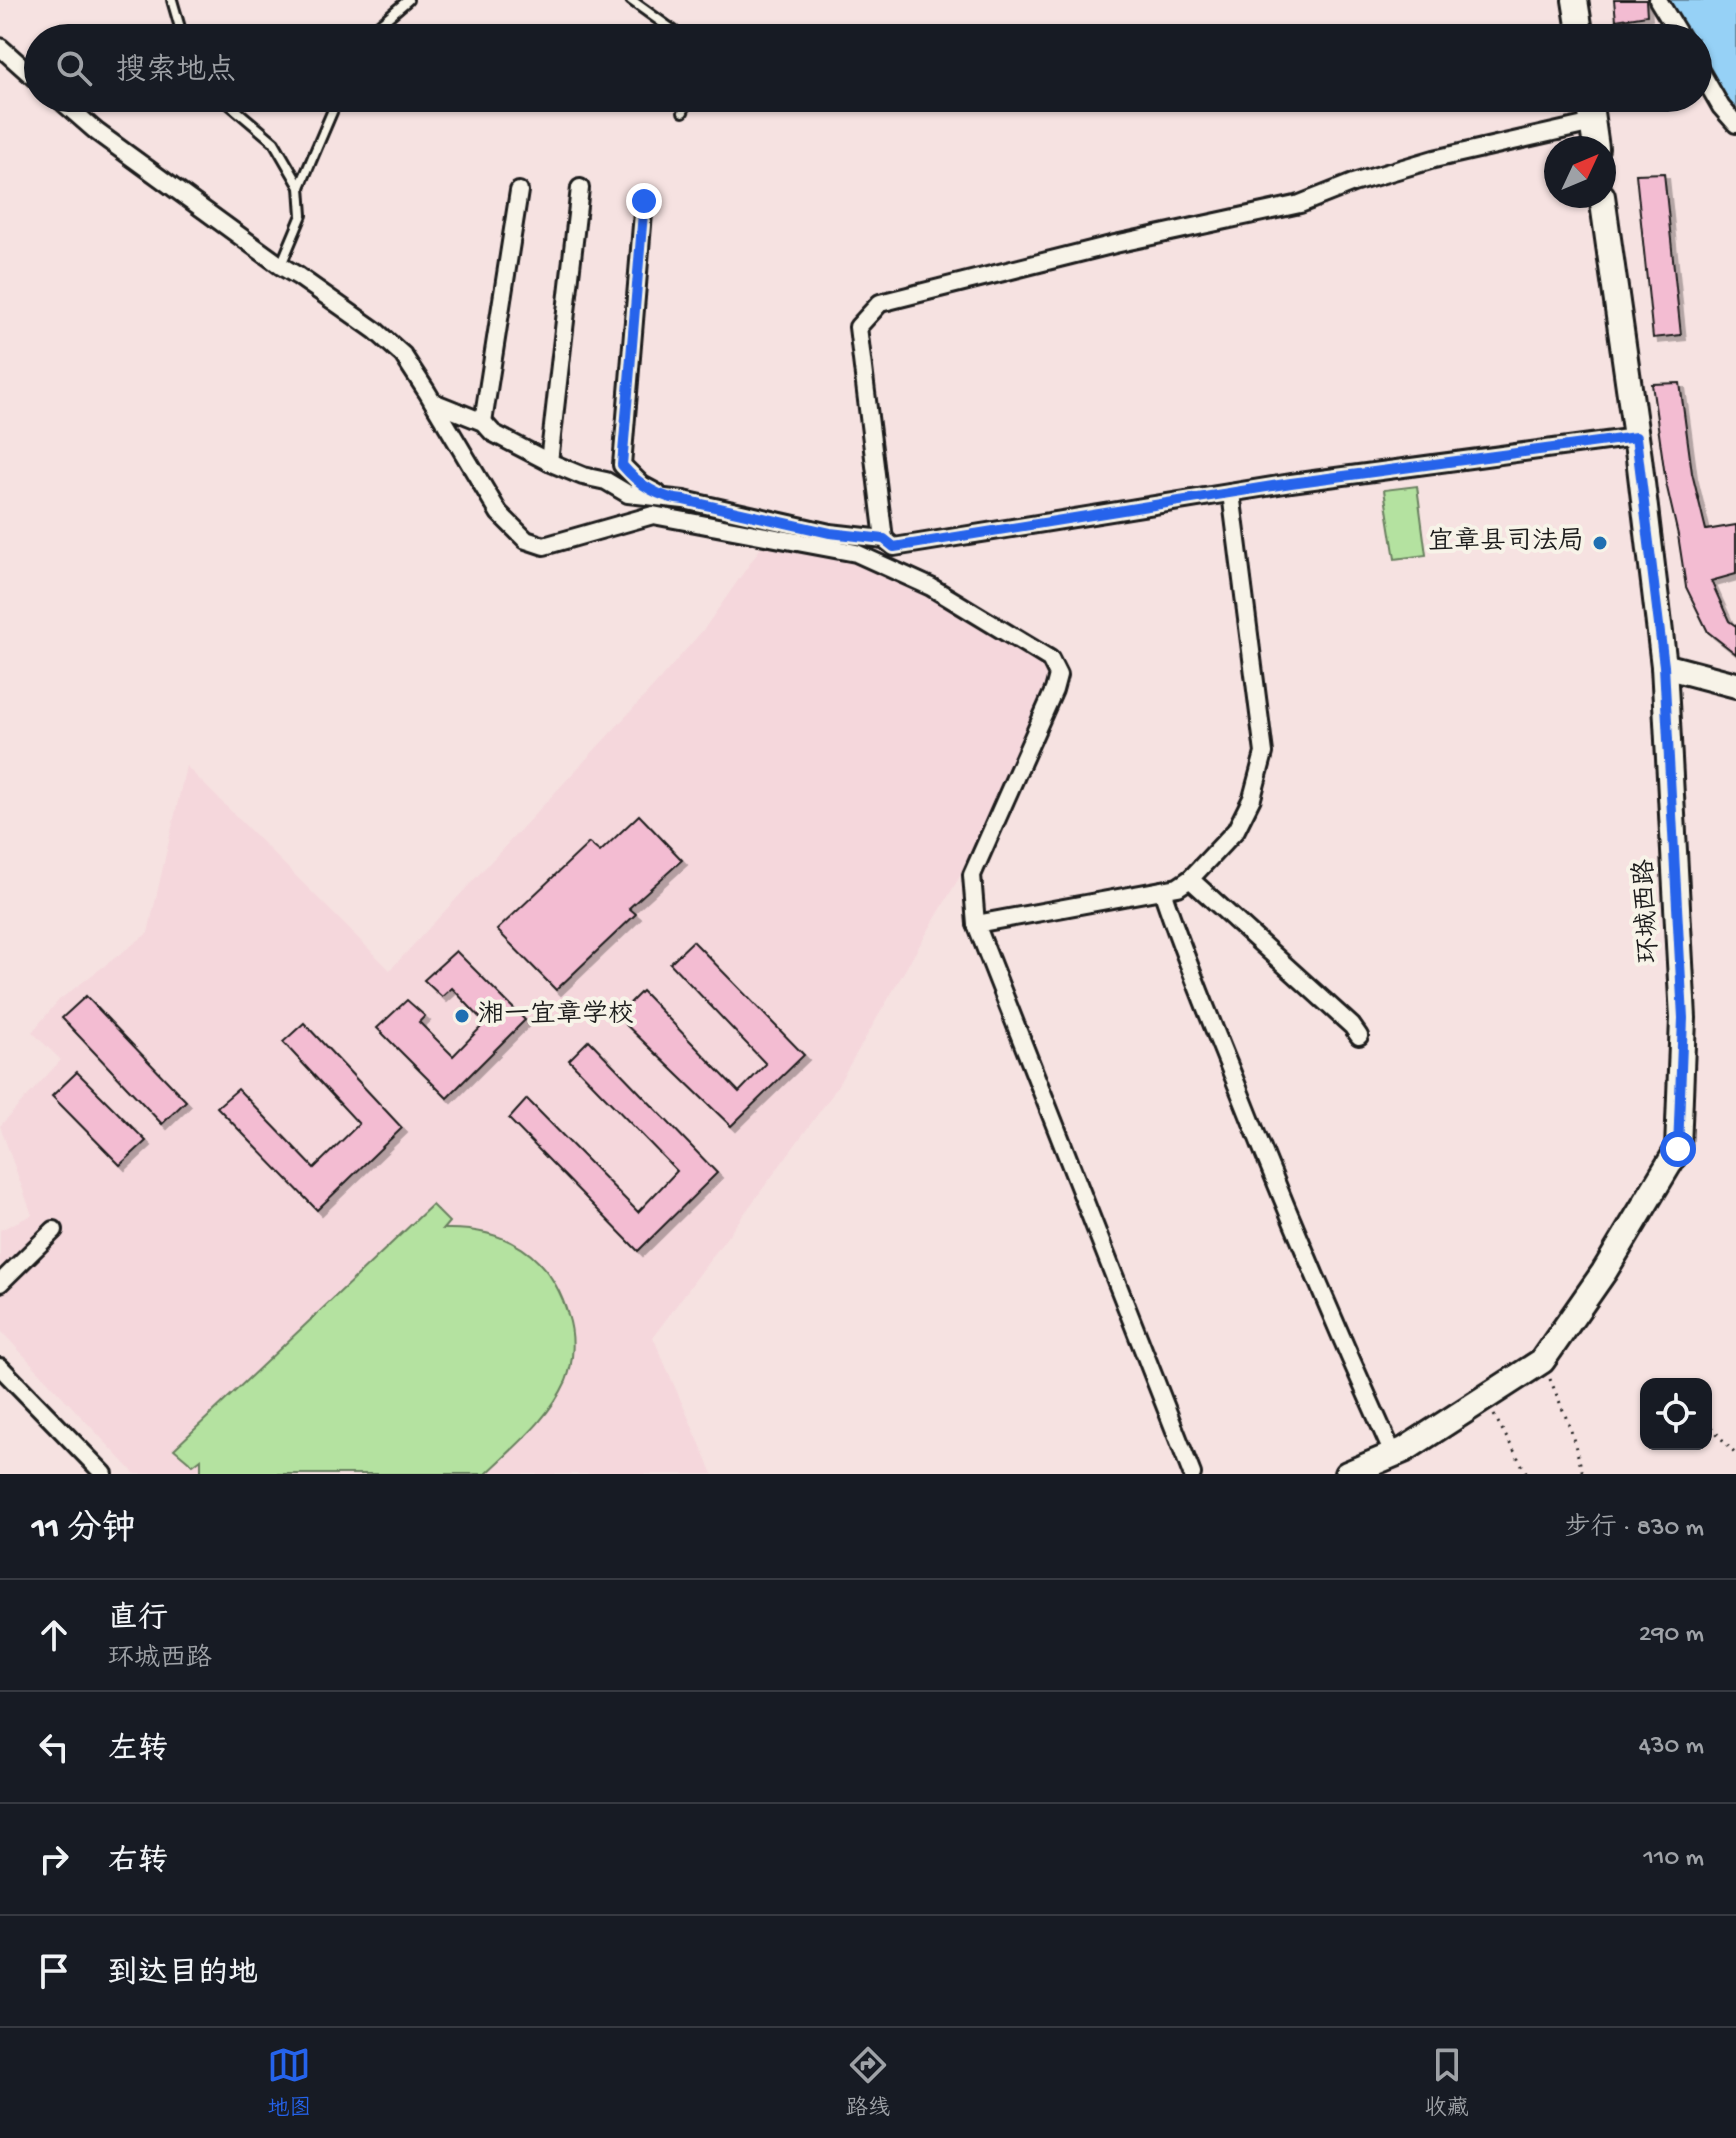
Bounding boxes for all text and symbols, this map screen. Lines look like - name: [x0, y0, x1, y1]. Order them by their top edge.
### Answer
- search box: [24, 24, 1712, 112]
- icon: search: [52, 46, 96, 90]
- text: 搜索地点: [116, 55, 236, 90]
- north arrow: [1544, 136, 1616, 208]
- route end: [626, 183, 662, 219]
- place label: 宜章县司法局: [1428, 527, 1584, 559]
- marker: 宜章县司法局: [1591, 534, 1609, 552]
- street label: 环城西路: [1629, 858, 1667, 964]
- place label: 湘一宜章学校: [478, 1000, 634, 1032]
- marker: 湘一宜章学校: [453, 1007, 471, 1025]
- route start: [1660, 1131, 1696, 1167]
- map controls: [1640, 1378, 1712, 1450]
- button: locate: [1640, 1378, 1712, 1450]
- text: 11 分钟: [32, 1511, 136, 1551]
- text: 步行 · 830 m: [1564, 1514, 1704, 1545]
- text: 直行: [108, 1603, 168, 1638]
- icon: ahead: [32, 1613, 76, 1657]
- text: 290 m: [1639, 1620, 1704, 1651]
- text: 环城西路: [108, 1645, 212, 1676]
- icon: left: [32, 1725, 76, 1769]
- text: 430 m: [1639, 1732, 1704, 1763]
- text: 左转: [108, 1734, 168, 1769]
- icon: right: [32, 1837, 76, 1881]
- text: 110 m: [1644, 1844, 1704, 1875]
- text: 右转: [108, 1846, 168, 1881]
- icon: arrive: [32, 1949, 76, 1993]
- text: 到达目的地: [108, 1958, 258, 1993]
- tab: 地图: [267, 2043, 311, 2123]
- tab: 路线: [846, 2043, 890, 2123]
- tab: 收藏: [1425, 2043, 1469, 2123]

